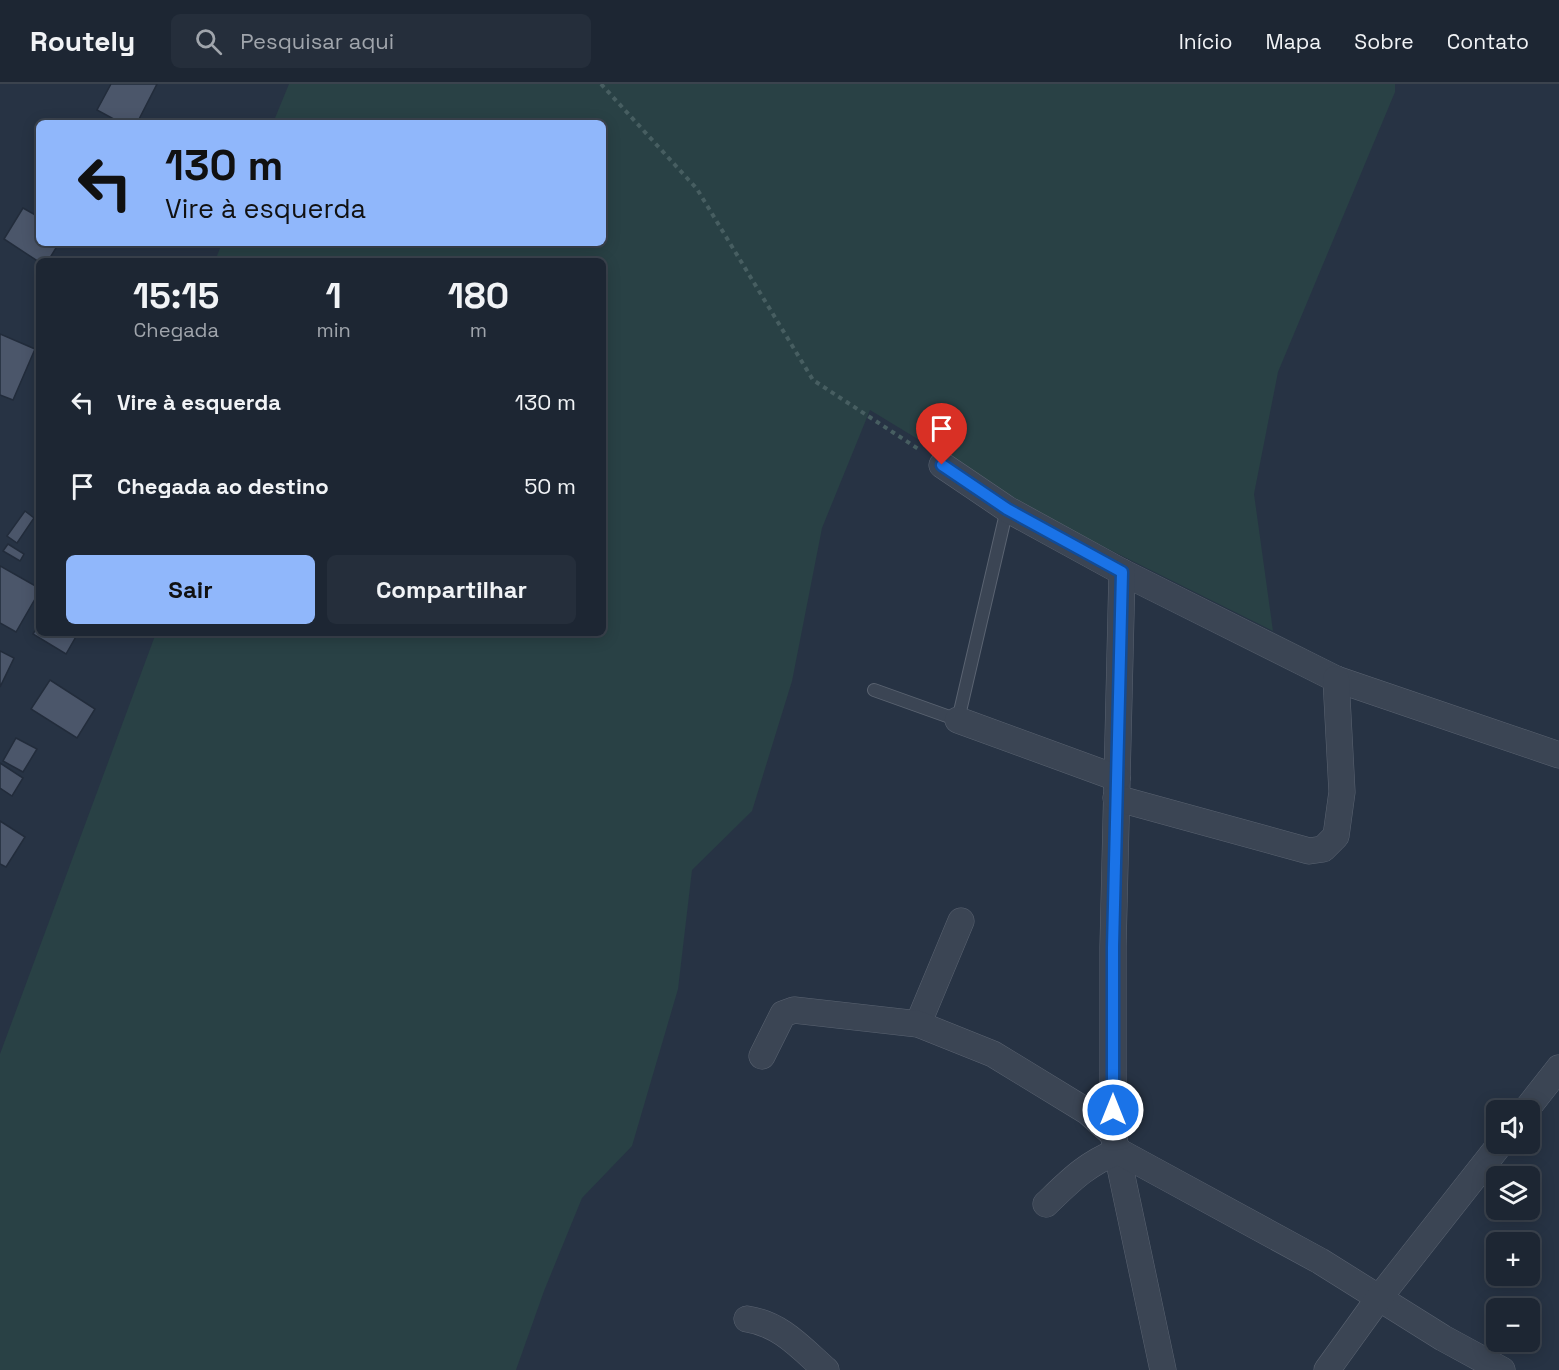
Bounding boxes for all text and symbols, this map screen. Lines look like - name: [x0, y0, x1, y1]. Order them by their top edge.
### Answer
- search box: [171, 14, 591, 68]
- text: Routely: [30, 23, 135, 59]
- icon: search: [192, 25, 225, 58]
- text: Pesquisar aqui: [240, 27, 394, 55]
- text: Início: [1179, 28, 1232, 55]
- text: Mapa: [1265, 28, 1321, 55]
- text: Sobre: [1354, 28, 1414, 55]
- text: Contato: [1447, 28, 1529, 55]
- text: 130 m: [165, 139, 283, 192]
- icon: left: [66, 144, 144, 222]
- text: Vire à esquerda: [165, 191, 366, 226]
- text: 15:15: [133, 273, 219, 319]
- text: 1: [326, 273, 342, 319]
- text: 180: [448, 273, 509, 319]
- text: Chegada: [134, 317, 219, 343]
- text: min: [316, 317, 351, 343]
- text: m: [470, 317, 487, 343]
- icon: left: [66, 386, 99, 419]
- text: Vire à esquerda: [117, 388, 281, 416]
- text: 130 m: [515, 388, 576, 416]
- pin: [916, 403, 967, 465]
- icon: arrive: [925, 412, 958, 445]
- icon: arrive: [66, 470, 99, 503]
- text: Chegada ao destino: [117, 472, 329, 500]
- text: 50 m: [524, 472, 576, 500]
- button: Sair: [66, 555, 315, 624]
- button: Compartilhar: [327, 555, 576, 624]
- position arrow: [1081, 1078, 1145, 1142]
- map controls: [1486, 1100, 1540, 1352]
- button: sound: [1486, 1100, 1540, 1154]
- button: layers: [1486, 1166, 1540, 1220]
- button: +: [1486, 1232, 1540, 1286]
- button: −: [1486, 1298, 1540, 1352]

